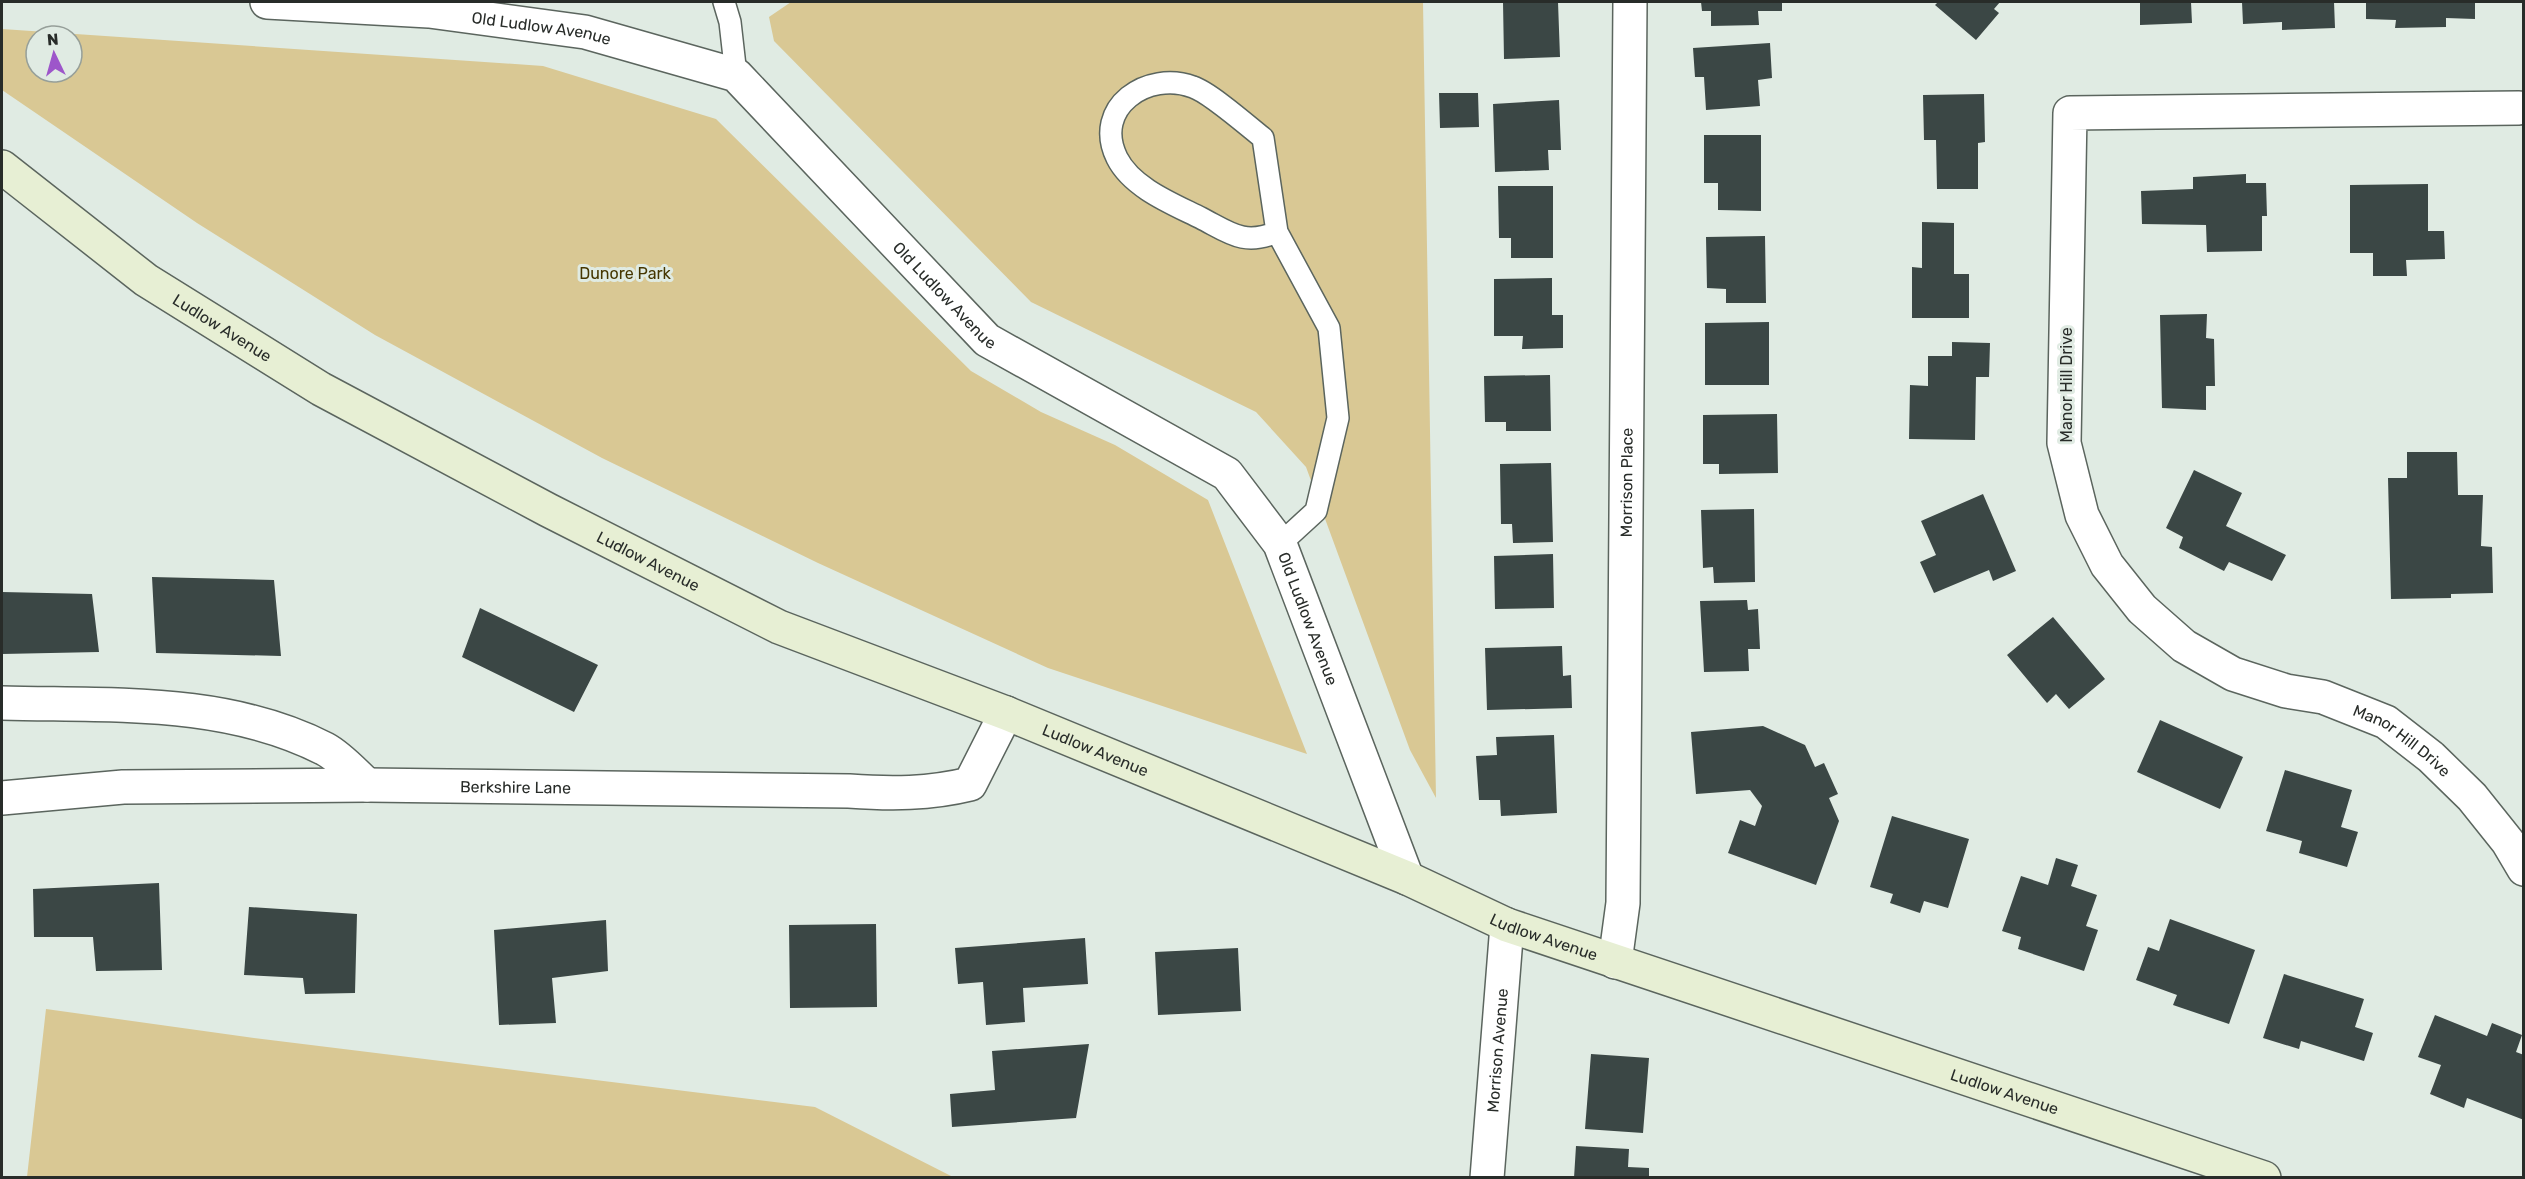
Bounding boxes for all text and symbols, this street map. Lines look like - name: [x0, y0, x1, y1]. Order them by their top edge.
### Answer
- street label: Old Ludlow Avenue: [471, 8, 613, 49]
- north arrow: [24, 24, 84, 84]
- text: N: [46, 30, 59, 50]
- street label: Old Ludlow Avenue: [889, 238, 999, 353]
- park label: Dunore Park: [579, 264, 672, 283]
- street label: Ludlow Avenue: [169, 290, 275, 366]
- street label: Manor Hill Drive: [2057, 327, 2076, 443]
- street label: Morrison Place: [1617, 428, 1637, 538]
- street label: Ludlow Avenue: [594, 527, 703, 595]
- street label: Old Ludlow Avenue: [1274, 549, 1342, 688]
- street label: Manor Hill Drive: [2350, 701, 2455, 781]
- street label: Ludlow Avenue: [1040, 720, 1151, 781]
- street label: Berkshire Lane: [460, 777, 571, 798]
- street label: Ludlow Avenue: [1487, 909, 1600, 965]
- street label: Morrison Avenue: [1483, 988, 1512, 1113]
- street label: Ludlow Avenue: [1948, 1065, 2061, 1119]

